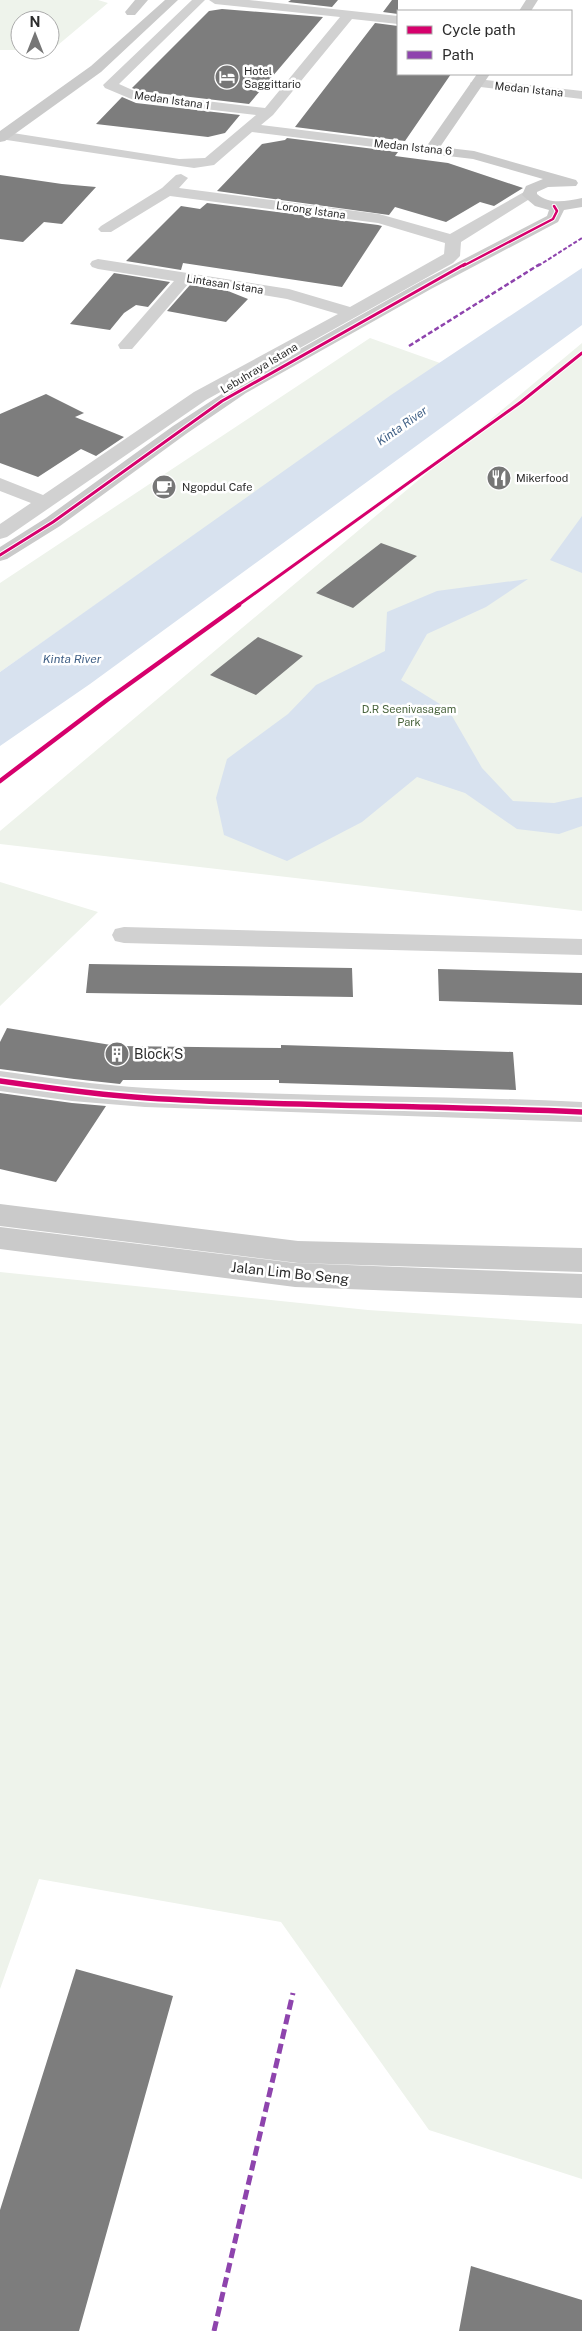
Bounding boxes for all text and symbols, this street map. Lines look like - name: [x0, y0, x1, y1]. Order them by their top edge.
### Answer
- north arrow: [10, 10, 60, 60]
- legend: [397, 10, 572, 75]
- text: N: [30, 14, 40, 30]
- text: Cycle path: [442, 21, 516, 38]
- text: Path: [442, 46, 474, 63]
- hotel icon: Hotel Saggittario: [214, 64, 240, 90]
- place label: Hotel Saggittario: [244, 65, 301, 90]
- street label: Medan Istana: [494, 79, 564, 99]
- street label: Medan Istana 1: [134, 89, 210, 111]
- street label: Medan Istana 6: [373, 137, 453, 157]
- street label: Lorong Istana: [276, 199, 346, 221]
- street label: Lintasan Istana: [186, 272, 264, 296]
- street label: Lebuhraya Istana: [218, 340, 300, 396]
- water label: Kinta River: [374, 403, 430, 449]
- restaurant icon: Mikerfood: [486, 465, 512, 491]
- place label: Mikerfood: [516, 472, 568, 484]
- cafe icon: Ngopdul Cafe: [151, 474, 177, 500]
- place label: Ngopdul Cafe: [182, 481, 253, 493]
- water label: Kinta River: [43, 652, 102, 666]
- park label: D.R Seenivasagam Park: [362, 703, 456, 728]
- building icon: Block S: [104, 1041, 130, 1067]
- place label: Block S: [134, 1046, 183, 1062]
- street label: Jalan Lim Bo Seng: [230, 1259, 350, 1287]

